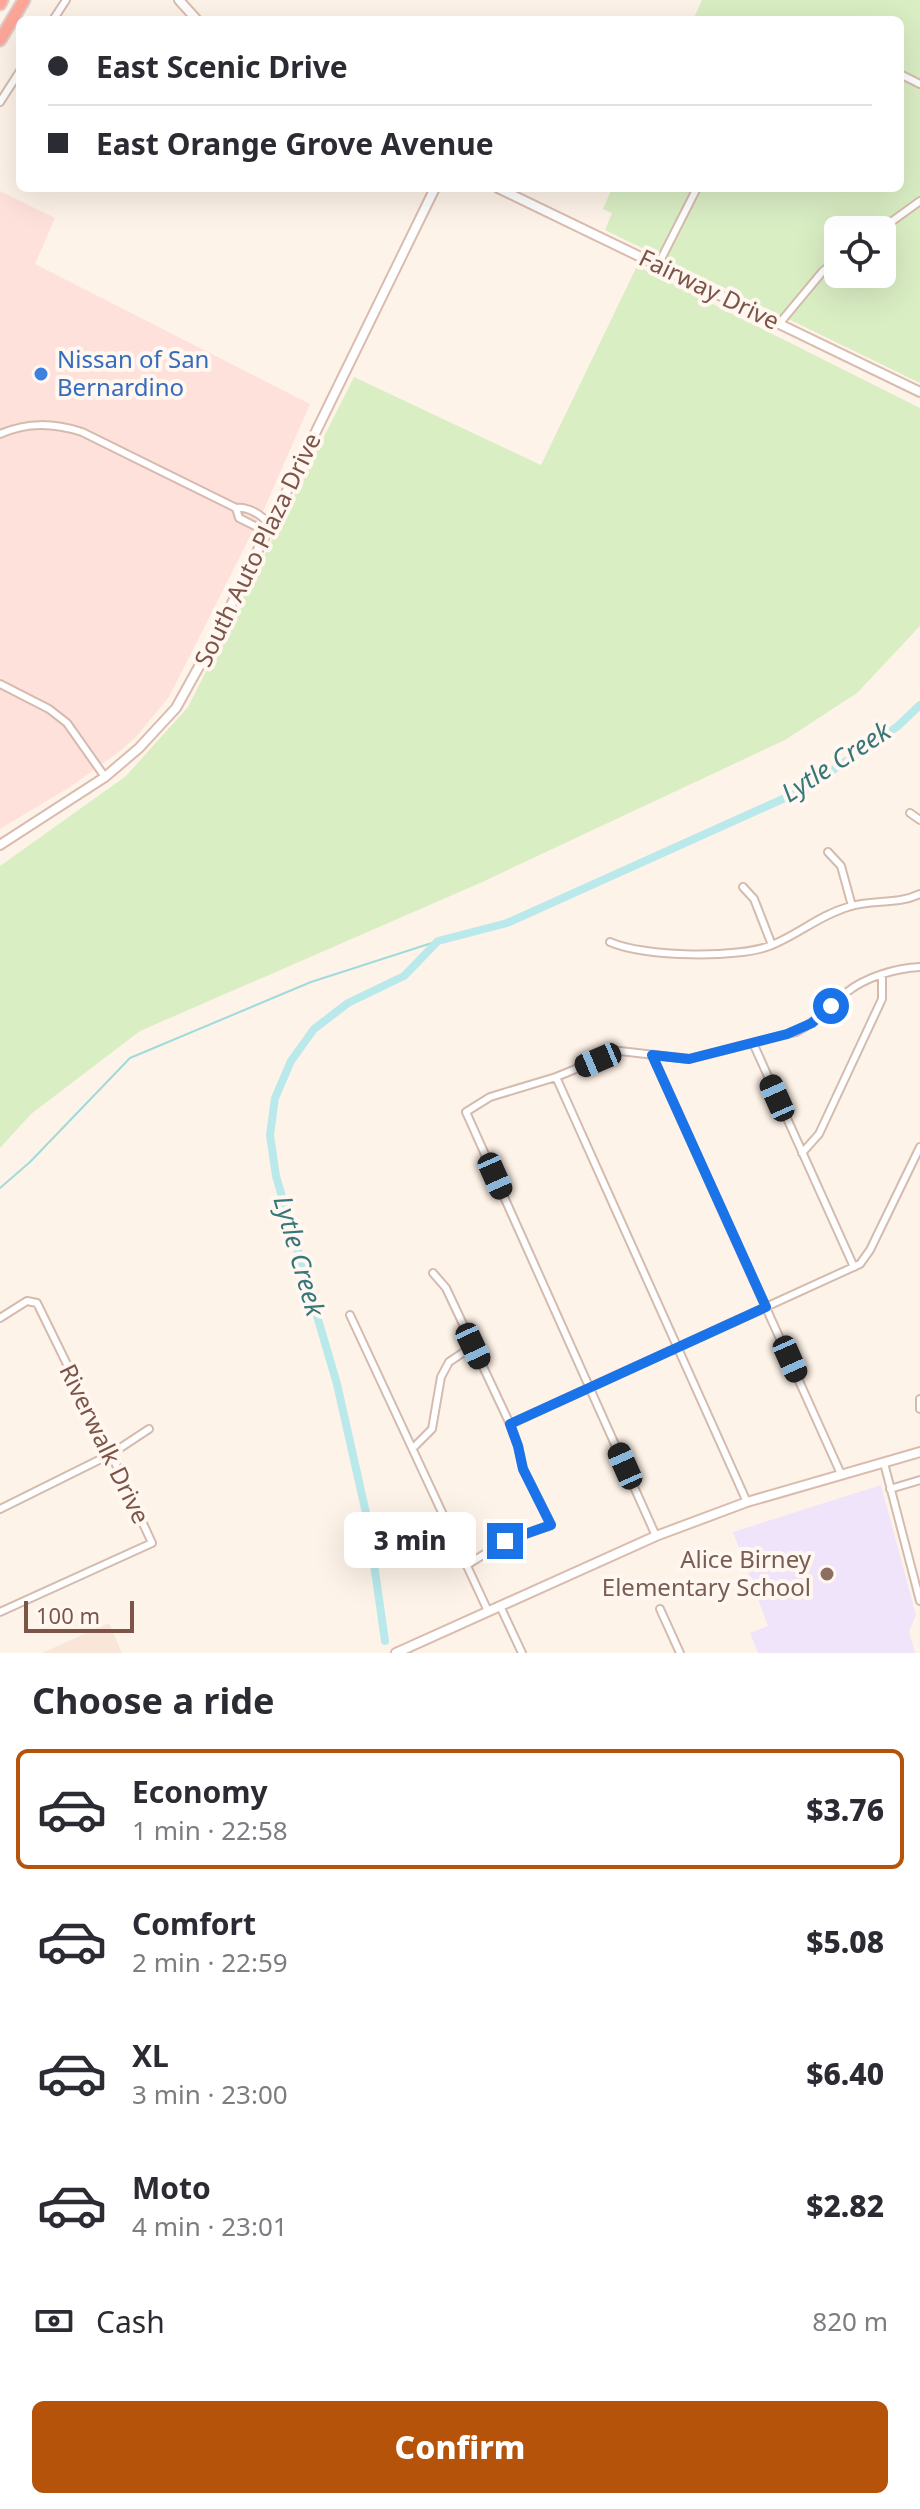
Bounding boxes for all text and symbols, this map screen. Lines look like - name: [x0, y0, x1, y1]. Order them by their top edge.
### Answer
- text: East Scenic Drive: [96, 46, 348, 87]
- text: East Orange Grove Avenue: [96, 123, 494, 164]
- map controls: [824, 216, 896, 288]
- button: locate: [824, 216, 896, 288]
- street label: Fairway Drive: [634, 240, 785, 337]
- place label: Nissan of San Bernardino: [57, 342, 209, 403]
- marker: Nissan of San Bernardino: [32, 365, 50, 383]
- street label: South Auto Plaza Drive: [186, 427, 328, 672]
- water label: Lytle Creek: [774, 712, 898, 810]
- route start: [813, 988, 849, 1024]
- car: [571, 1040, 625, 1080]
- car: [756, 1071, 798, 1125]
- car: [474, 1149, 516, 1203]
- water label: Lytle Creek: [266, 1191, 335, 1321]
- car: [452, 1319, 494, 1373]
- car: [769, 1332, 811, 1386]
- street label: Riverwalk Drive: [52, 1358, 158, 1529]
- car: [604, 1439, 646, 1493]
- callout: 3 min: [345, 1513, 477, 1569]
- text: 3 min: [374, 1522, 446, 1558]
- route end: [487, 1523, 523, 1559]
- place label: Alice Birney Elementary School: [602, 1542, 812, 1603]
- marker: Alice Birney Elementary School: [818, 1565, 836, 1583]
- scale bar: [24, 1597, 134, 1633]
- text: 100 m: [36, 1600, 100, 1630]
- text: Choose a ride: [32, 1676, 274, 1725]
- text: Economy: [132, 1771, 268, 1812]
- icon: car: [36, 1773, 108, 1845]
- text: $3.76: [806, 1789, 884, 1830]
- text: 1 min · 22:58: [132, 1812, 288, 1848]
- text: Comfort: [132, 1903, 256, 1944]
- icon: car: [36, 1905, 108, 1977]
- text: $5.08: [806, 1921, 884, 1962]
- text: 2 min · 22:59: [132, 1944, 288, 1980]
- text: XL: [132, 2035, 169, 2076]
- icon: car: [36, 2037, 108, 2109]
- text: $6.40: [806, 2053, 884, 2094]
- text: 3 min · 23:00: [132, 2076, 288, 2112]
- text: Moto: [132, 2167, 211, 2208]
- icon: car: [36, 2169, 108, 2241]
- text: $2.82: [806, 2185, 884, 2226]
- text: 4 min · 23:01: [132, 2208, 288, 2244]
- icon: cash: [32, 2299, 76, 2343]
- text: Cash: [96, 2301, 165, 2342]
- text: 820 m: [812, 2303, 888, 2339]
- button: Confirm: [32, 2401, 888, 2493]

